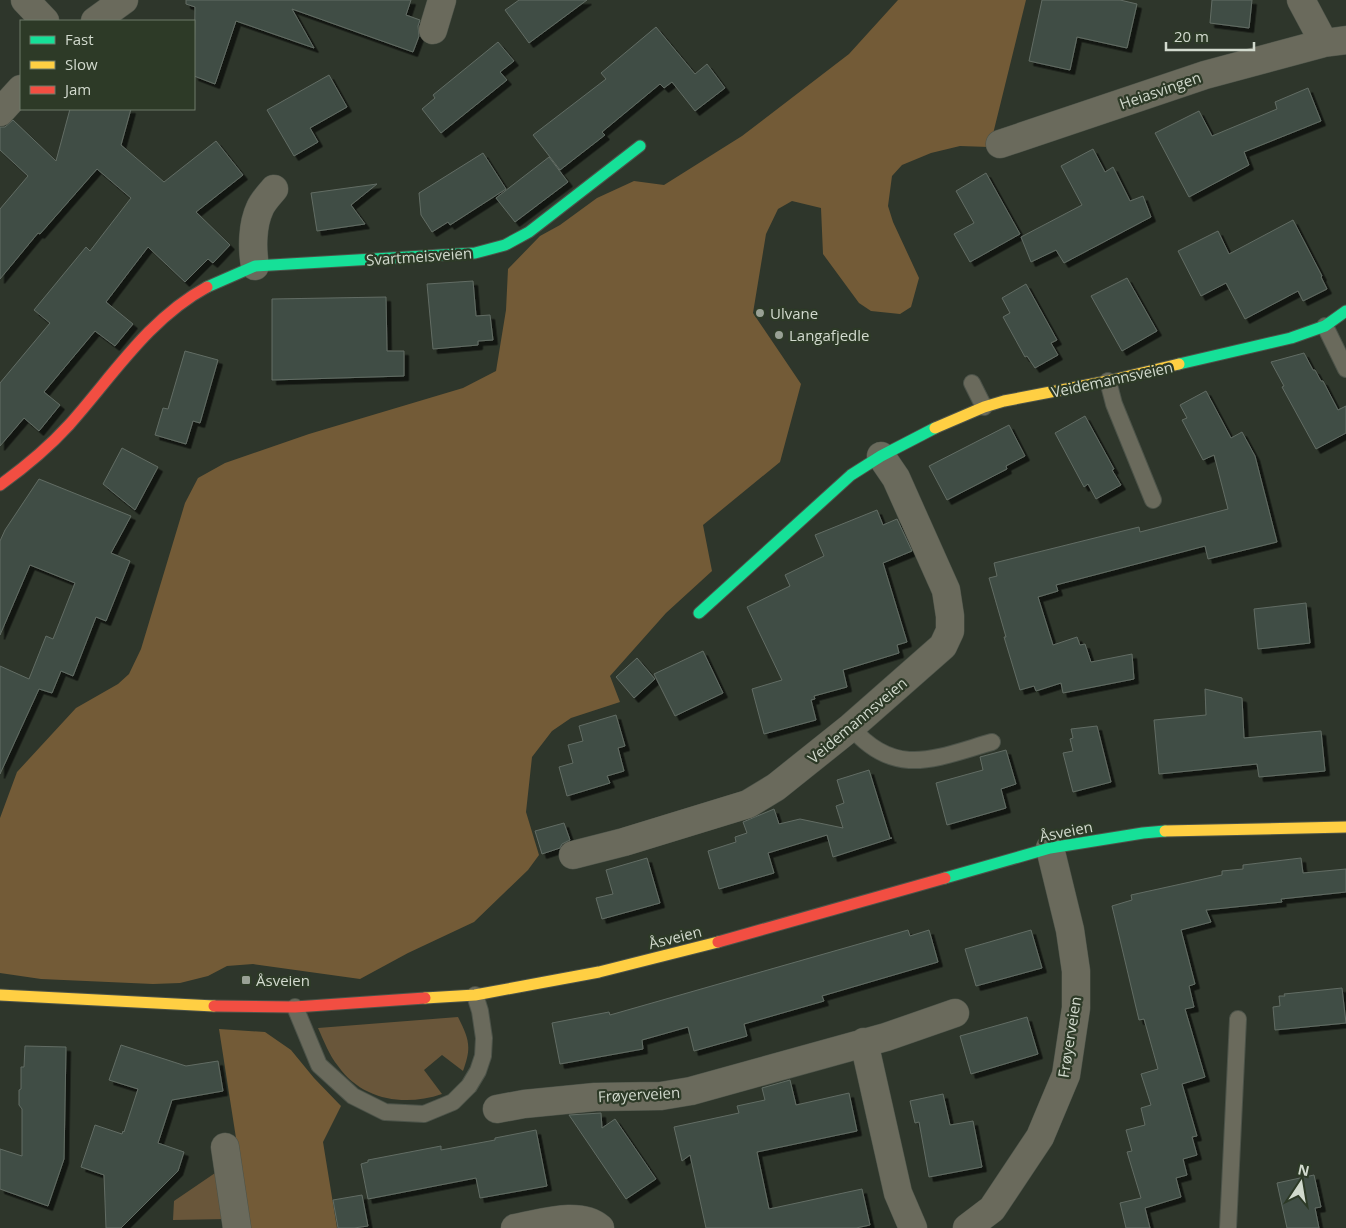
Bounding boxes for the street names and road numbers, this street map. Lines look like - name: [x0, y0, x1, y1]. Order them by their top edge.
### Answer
- street label: Heiasvingen: [1117, 67, 1203, 113]
- street label: Svartmeisveien: [365, 242, 473, 270]
- street label: Veidemannsveien: [1049, 356, 1175, 402]
- street label: Veidemannsveien: [803, 673, 911, 767]
- street label: Åsveien: [1038, 816, 1094, 846]
- street label: Åsveien: [646, 921, 704, 953]
- street label: Frøyerveien: [1053, 995, 1085, 1079]
- street label: Frøyerveien: [597, 1082, 681, 1106]

